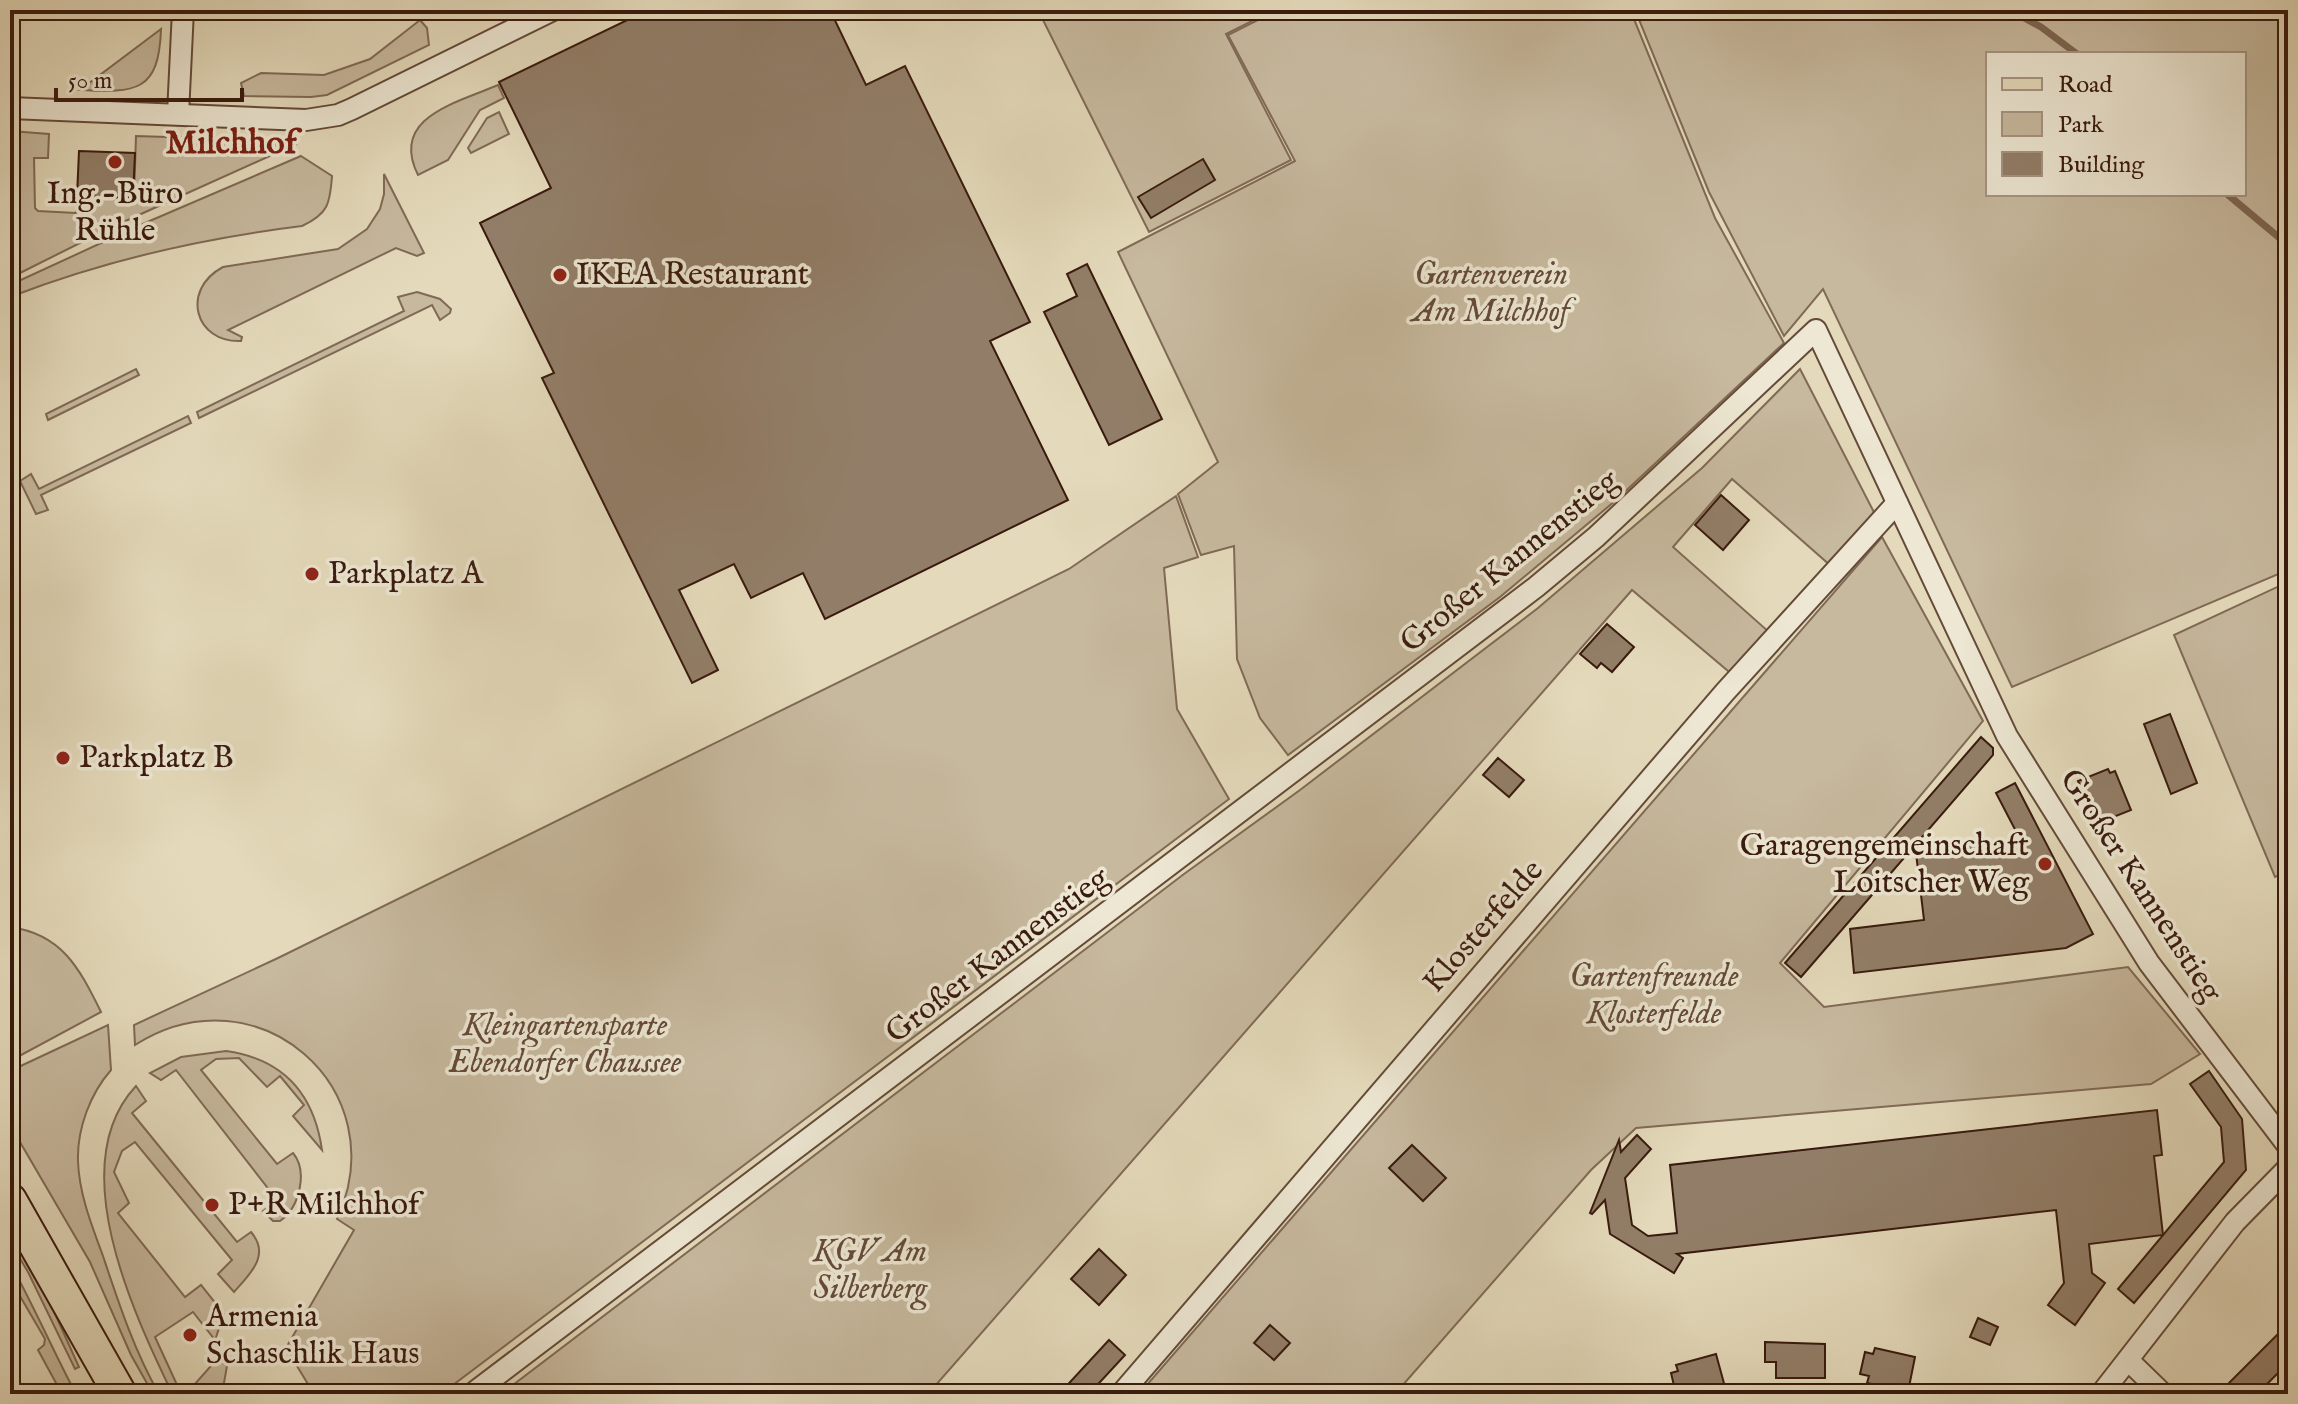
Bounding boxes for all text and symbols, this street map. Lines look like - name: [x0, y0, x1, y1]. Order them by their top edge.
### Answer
- scale bar: [56, 52, 242, 102]
- legend: [1986, 52, 2246, 196]
- text: 50 m: [68, 66, 112, 97]
- text: Road: [2058, 70, 2112, 101]
- text: Park: [2058, 110, 2104, 141]
- district label: Milchhof: [165, 122, 302, 165]
- text: Building: [2058, 150, 2145, 181]
- marker: Ing.-Büro Rühle: [106, 153, 124, 171]
- place label: Ing.-Büro Rühle: [47, 174, 183, 252]
- place label: IKEA Restaurant: [576, 255, 809, 296]
- park label: Gartenverein Am Milchhof: [1409, 255, 1577, 333]
- marker: IKEA Restaurant: [551, 266, 569, 284]
- street label: Großer Kannenstieg: [1392, 461, 1628, 663]
- place label: Parkplatz A: [328, 554, 484, 595]
- marker: Parkplatz A: [303, 565, 321, 583]
- place label: Parkplatz B: [79, 738, 234, 779]
- marker: Parkplatz B: [54, 749, 72, 767]
- street label: Großer Kannenstieg: [2049, 762, 2231, 1011]
- place label: Garagengemeinschaft Loitscher Weg: [1740, 826, 2030, 904]
- street label: Klosterfelde: [1415, 852, 1553, 1002]
- marker: Garagengemeinschaft Loitscher Weg: [2036, 855, 2054, 873]
- street label: Großer Kannenstieg: [878, 858, 1119, 1054]
- park label: Gartenfreunde Klosterfelde: [1569, 957, 1739, 1035]
- park label: Kleingartensparte Ebendorfer Chaussee: [448, 1006, 682, 1084]
- place label: P+R Milchhof: [228, 1185, 425, 1226]
- marker: P+R Milchhof: [203, 1196, 221, 1214]
- park label: KGV Am Silberberg: [812, 1232, 929, 1310]
- place label: Armenia Schaschlik Haus: [205, 1297, 420, 1375]
- marker: Armenia Schaschlik Haus: [181, 1326, 199, 1344]

